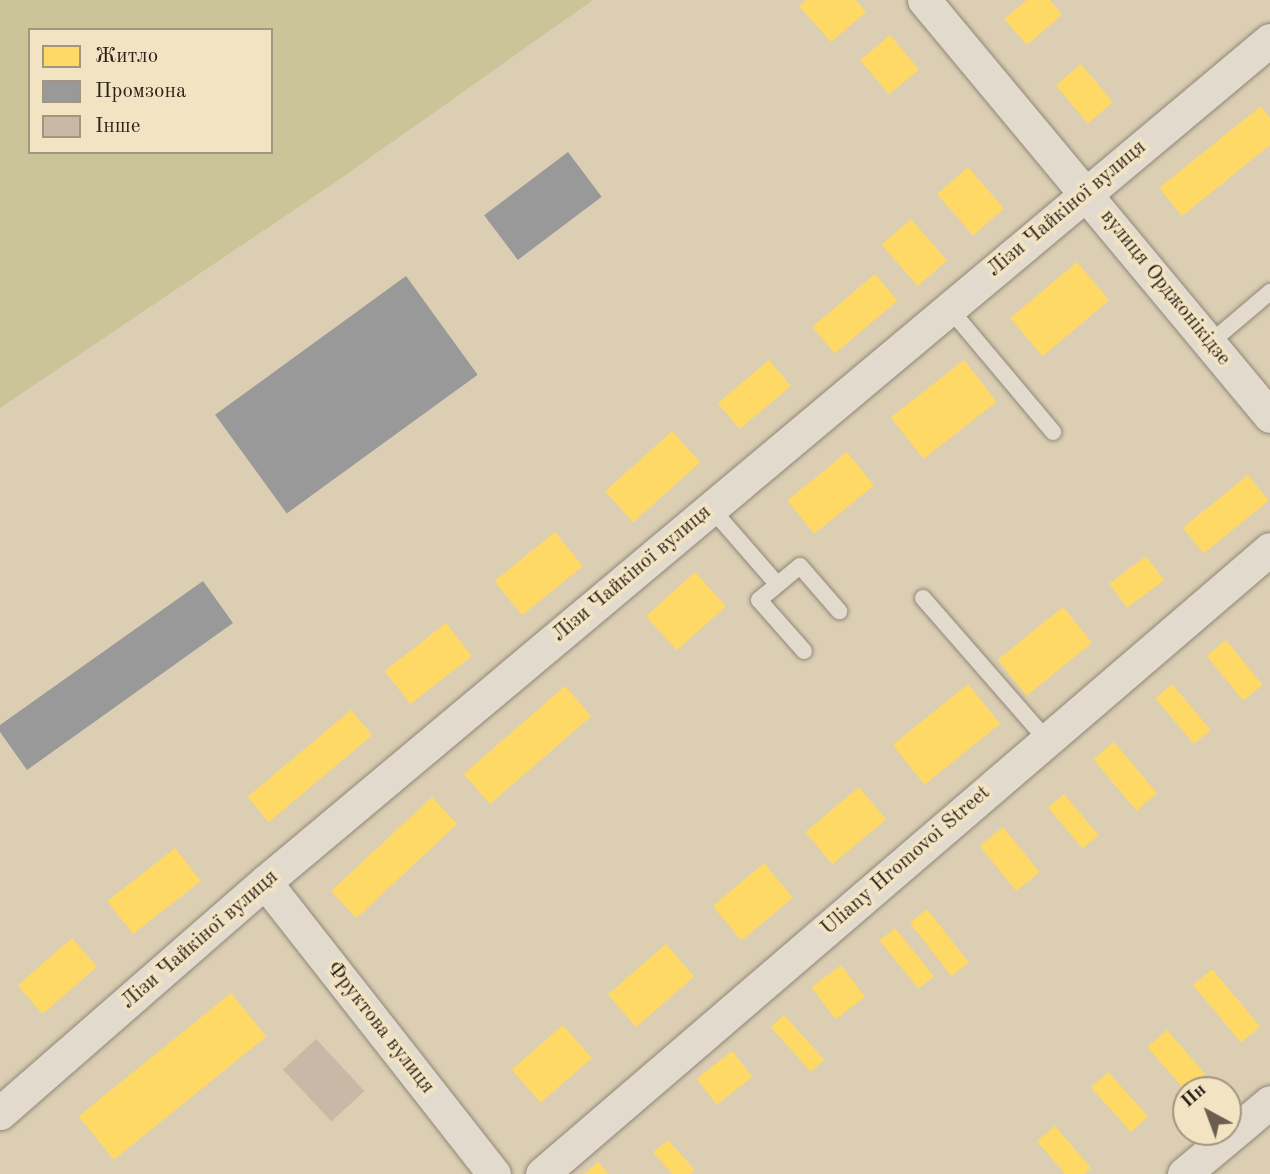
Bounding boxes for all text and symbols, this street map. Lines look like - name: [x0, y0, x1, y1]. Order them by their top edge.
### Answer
- legend: [28, 28, 273, 154]
- text: Житло: [95, 46, 158, 67]
- text: Промзона: [95, 81, 186, 102]
- text: Інше: [95, 116, 140, 137]
- street label: Лізи Чайкіної вулиця: [982, 135, 1152, 283]
- street label: вулиця Орджонікідзе: [1094, 205, 1236, 371]
- street label: Лізи Чайкіної вулиця: [547, 500, 717, 648]
- street label: Uliany Hromovoi Street: [816, 781, 996, 941]
- street label: Лізи Чайкіної вулиця: [116, 865, 284, 1015]
- street label: Фруктова вулиця: [321, 957, 439, 1099]
- north arrow: [1172, 1076, 1242, 1146]
- text: Пн: [1178, 1081, 1210, 1112]

